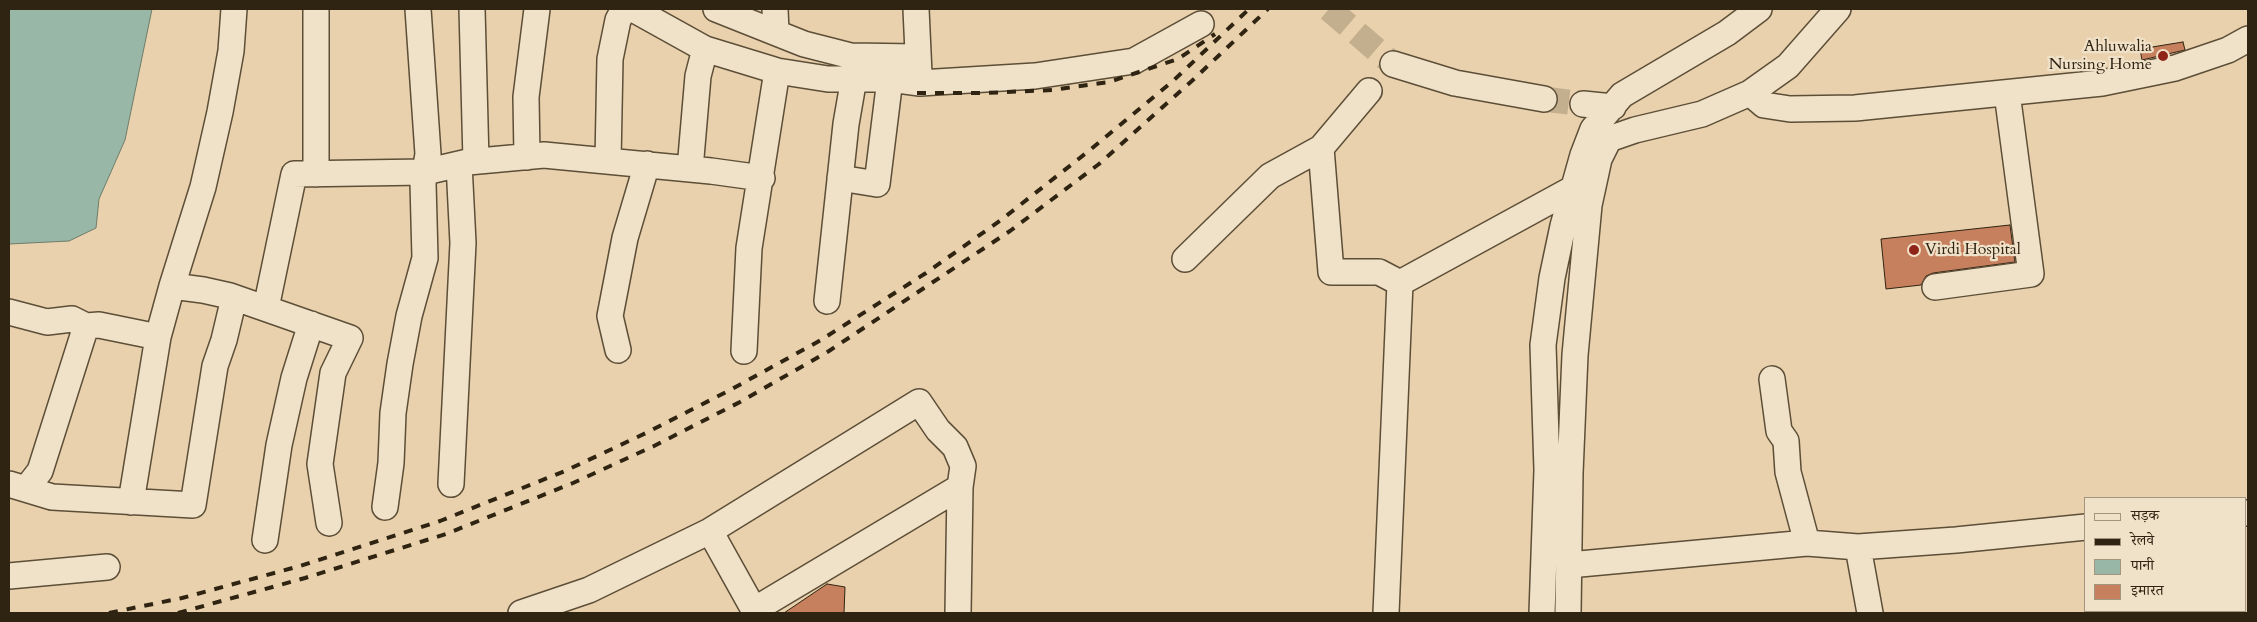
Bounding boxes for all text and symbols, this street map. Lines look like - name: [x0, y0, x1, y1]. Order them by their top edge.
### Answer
- place label: Ahluwalia Nursing Home: [2049, 37, 2152, 75]
- marker: Ahluwalia Nursing Home: [2156, 49, 2170, 63]
- place label: Virdi Hospital: [1925, 240, 2021, 260]
- marker: Virdi Hospital: [1907, 243, 1921, 257]
- legend: [2084, 497, 2247, 612]
- text: सड़क: [2131, 505, 2159, 525]
- text: रेलवे: [2131, 530, 2154, 550]
- text: पानी: [2131, 555, 2154, 575]
- text: इमारत: [2131, 580, 2164, 600]

